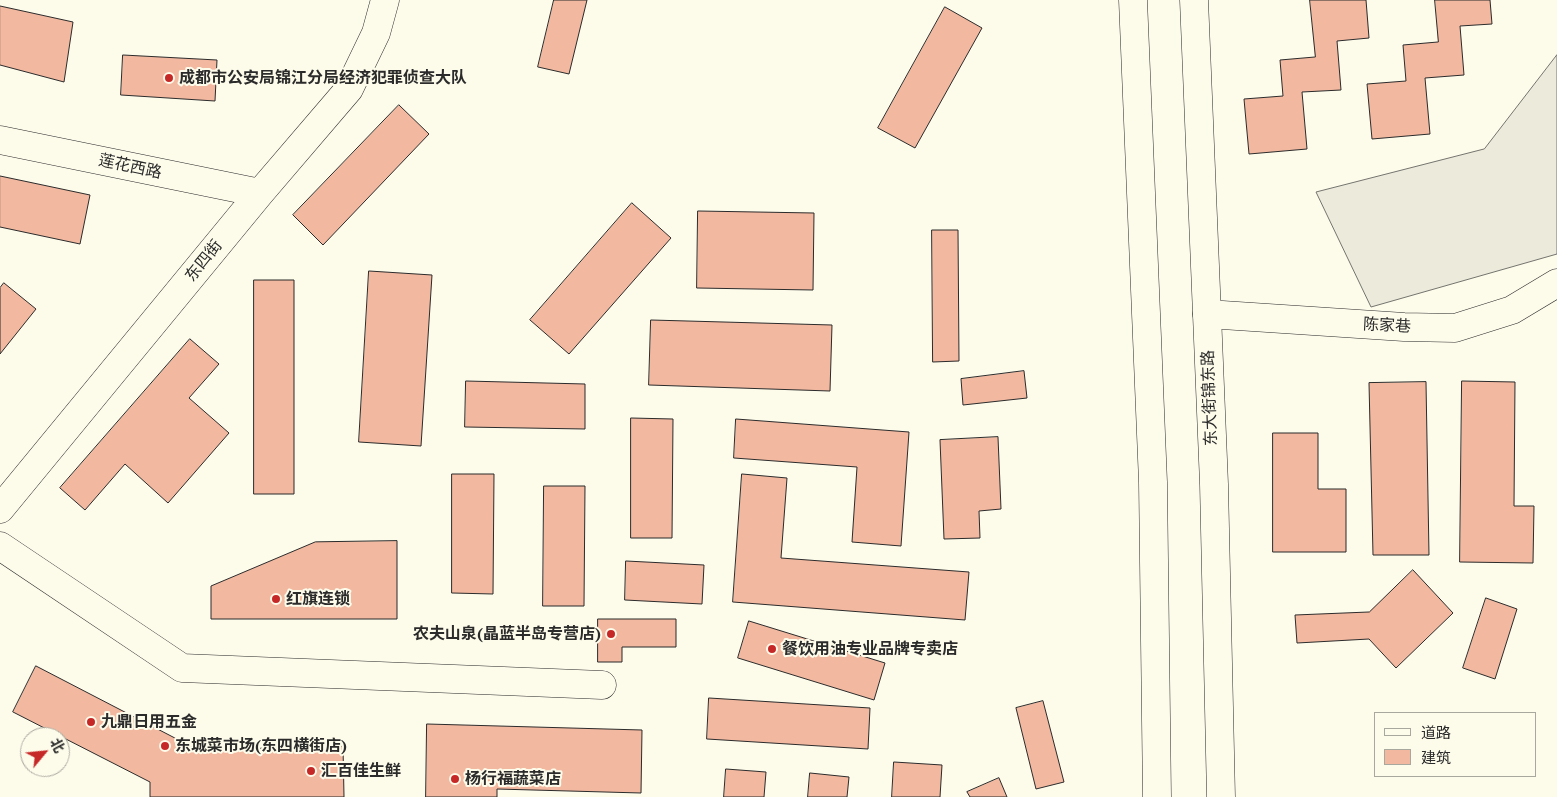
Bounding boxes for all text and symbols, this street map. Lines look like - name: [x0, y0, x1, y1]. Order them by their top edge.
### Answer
- place label: 成都市公安局锦江分局经济犯罪侦查大队: [179, 68, 467, 88]
- marker: 成都市公安局锦江分局经济犯罪侦查大队: [163, 72, 175, 84]
- street label: 莲花西路: [97, 151, 163, 183]
- street label: 东四街: [181, 236, 227, 286]
- street label: 陈家巷: [1363, 315, 1411, 337]
- street label: 东大街锦东路: [1199, 350, 1221, 446]
- place label: 红旗连锁: [286, 589, 350, 609]
- marker: 红旗连锁: [270, 593, 282, 605]
- place label: 农夫山泉(晶蓝半岛专营店): [413, 624, 601, 644]
- marker: 农夫山泉(晶蓝半岛专营店): [605, 628, 617, 640]
- place label: 餐饮用油专业品牌专卖店: [782, 639, 958, 659]
- marker: 餐饮用油专业品牌专卖店: [766, 643, 778, 655]
- place label: 九鼎日用五金: [101, 712, 197, 732]
- legend: [1374, 712, 1537, 777]
- marker: 九鼎日用五金: [85, 716, 97, 728]
- text: 道路: [1421, 722, 1451, 742]
- north arrow: [20, 727, 70, 777]
- text: 北: [46, 735, 69, 756]
- place label: 东城菜市场(东四横街店): [175, 736, 347, 756]
- marker: 东城菜市场(东四横街店): [159, 740, 171, 752]
- text: 建筑: [1421, 747, 1451, 767]
- place label: 汇百佳生鲜: [321, 761, 401, 781]
- marker: 汇百佳生鲜: [305, 765, 317, 777]
- place label: 杨行福蔬菜店: [465, 769, 561, 789]
- marker: 杨行福蔬菜店: [449, 773, 461, 785]

